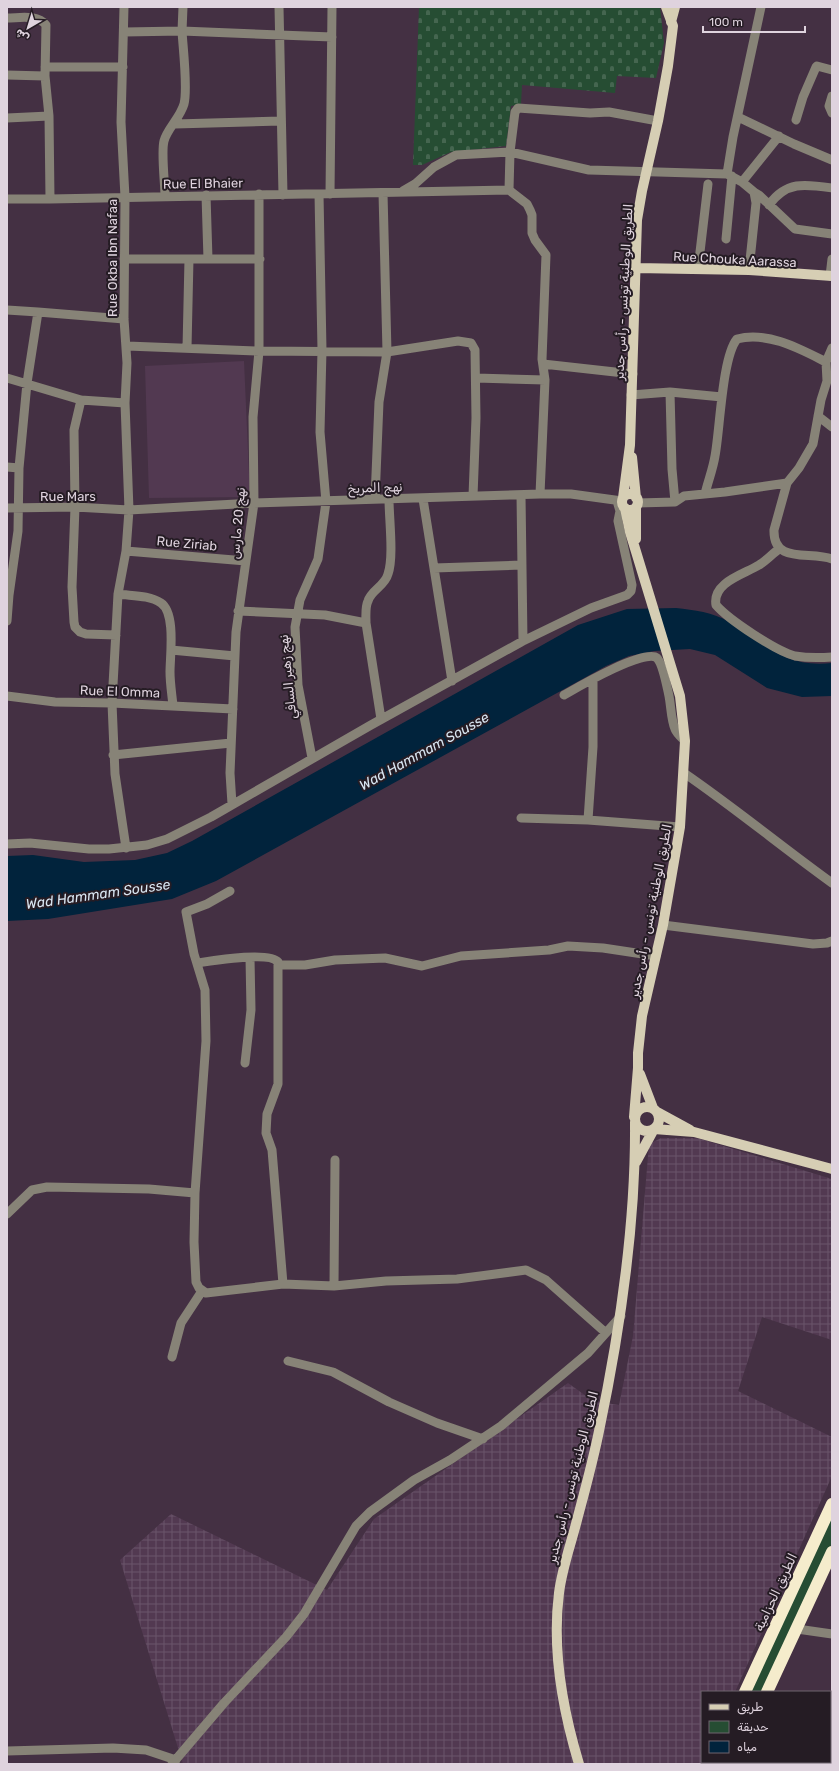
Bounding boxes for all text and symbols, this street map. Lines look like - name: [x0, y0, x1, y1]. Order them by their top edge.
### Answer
- north arrow: [8, 8, 48, 48]
- scale bar: [703, 8, 805, 34]
- text: 100 m: [709, 15, 743, 29]
- text: ش: [13, 26, 32, 45]
- street label: Rue El Bhaier: [163, 175, 243, 192]
- street label: Rue Okba Ibn Nafaa: [105, 199, 120, 317]
- street label: الطريق الوطنية تونس - رأس جدير: [611, 203, 637, 382]
- street label: Rue Chouka Aarassa: [673, 249, 797, 270]
- street label: نهج المريخ: [347, 479, 403, 498]
- street label: نهج 20 مارس: [227, 486, 250, 560]
- street label: Rue Mars: [40, 489, 96, 504]
- street label: Rue Ziriab: [156, 533, 218, 554]
- street label: نهج زهير السافي: [276, 634, 301, 720]
- street label: Rue El Omma: [80, 683, 160, 700]
- water label: Wad Hammam Sousse: [356, 709, 492, 794]
- street label: الطريق الوطنية تونس - رأس جدير: [626, 823, 676, 1000]
- water label: Wad Hammam Sousse: [25, 876, 172, 913]
- street label: الطريق الوطنية تونس - رأس جدير: [544, 1390, 602, 1566]
- street label: الطريق الحزامية: [751, 1551, 801, 1634]
- legend: [701, 1691, 831, 1763]
- text: طريق: [737, 1700, 763, 1715]
- text: حديقة: [737, 1720, 769, 1734]
- text: مياه: [737, 1740, 757, 1754]

